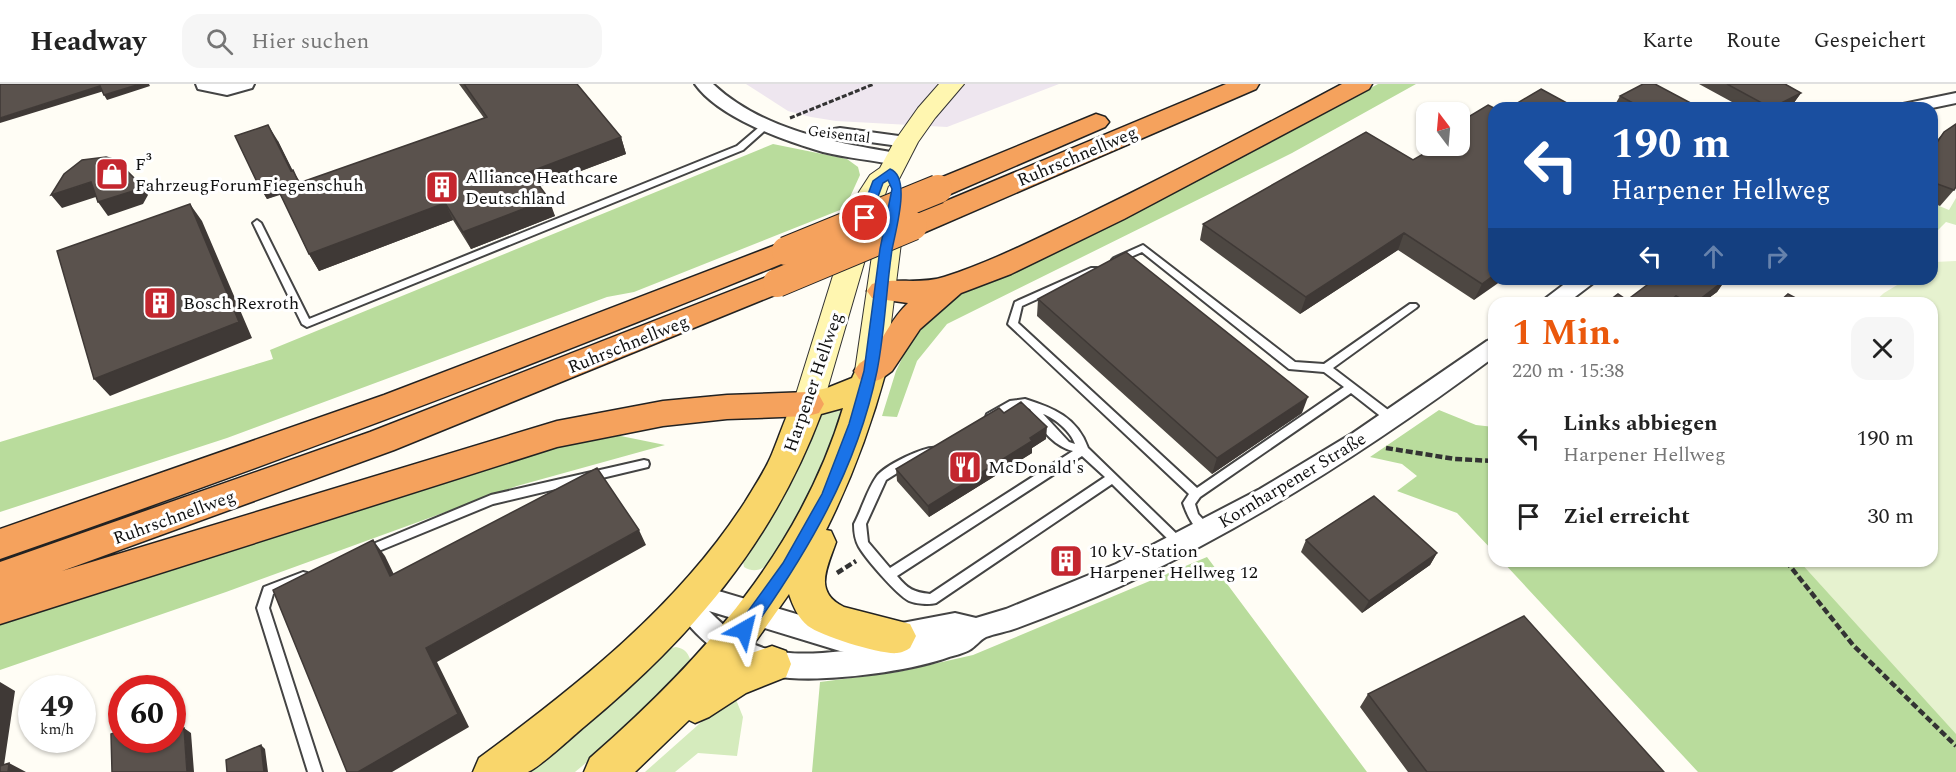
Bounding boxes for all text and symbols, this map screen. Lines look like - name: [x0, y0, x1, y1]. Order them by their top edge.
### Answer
- search box: [182, 14, 602, 68]
- text: Headway: [30, 20, 146, 63]
- icon: search: [203, 25, 236, 58]
- text: Hier suchen: [251, 25, 369, 58]
- text: Karte: [1642, 25, 1693, 57]
- text: Route: [1726, 25, 1781, 57]
- text: Gespeichert: [1814, 25, 1926, 57]
- north arrow: [1416, 102, 1470, 156]
- map controls: [1416, 102, 1470, 156]
- text: 190 m: [1611, 113, 1730, 176]
- street label: Geisental: [806, 119, 872, 150]
- street label: Ruhrschnellweg: [1013, 119, 1142, 194]
- icon: left: [1512, 126, 1590, 204]
- place label: F³ FahrzeugForumFiegenschuh: [135, 151, 364, 199]
- shop icon: F³ FahrzeugForumFiegenschuh: [94, 156, 130, 192]
- place label: Alliance Heathcare Deutschland: [465, 164, 618, 212]
- building icon: Alliance Heathcare Deutschland: [424, 169, 460, 205]
- text: Harpener Hellweg: [1611, 170, 1831, 212]
- pin: [839, 192, 890, 243]
- icon: arrive: [848, 201, 881, 234]
- icon: left: [1634, 240, 1667, 273]
- icon: ahead: [1697, 240, 1730, 273]
- icon: right: [1760, 240, 1793, 273]
- building icon: Bosch Rexroth: [142, 285, 178, 321]
- place label: Bosch Rexroth: [183, 290, 299, 317]
- text: 1 Min.: [1512, 306, 1621, 361]
- street label: Ruhrschnellweg: [564, 308, 693, 381]
- street label: Harpener Hellweg: [777, 309, 850, 456]
- button: close: [1851, 317, 1914, 380]
- text: 220 m · 15:38: [1512, 356, 1624, 386]
- text: Links abbiegen: [1563, 407, 1718, 440]
- icon: left: [1512, 422, 1545, 455]
- text: 190 m: [1857, 422, 1914, 455]
- street label: Kornharpener Straße: [1213, 426, 1371, 535]
- text: Harpener Hellweg: [1563, 440, 1726, 470]
- restaurant icon: McDonald's: [947, 449, 983, 485]
- place label: McDonald's: [988, 454, 1084, 481]
- street label: Ruhrschnellweg: [109, 483, 239, 552]
- icon: arrive: [1512, 500, 1545, 533]
- text: Ziel erreicht: [1563, 500, 1690, 533]
- text: 30 m: [1868, 500, 1914, 533]
- place label: 10 kV-Station Harpener Hellweg 12: [1089, 538, 1258, 586]
- building icon: 10 kV-Station Harpener Hellweg 12: [1048, 543, 1084, 579]
- position arrow: [712, 598, 776, 662]
- speed limit sign: 60: [108, 675, 186, 753]
- text: 49: [40, 684, 74, 730]
- text: km/h: [40, 718, 74, 741]

